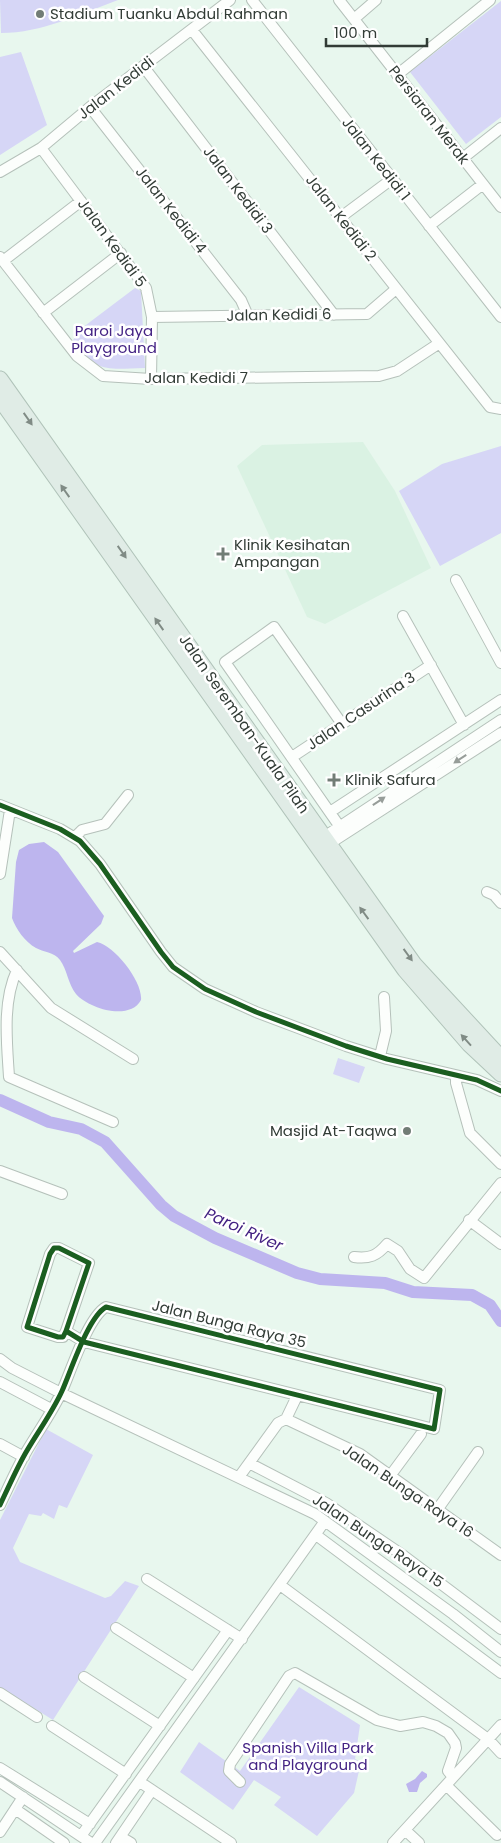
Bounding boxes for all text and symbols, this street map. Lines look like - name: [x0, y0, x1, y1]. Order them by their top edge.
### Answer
- place label: Stadium Tuanku Abdul Rahman: [50, 3, 288, 24]
- marker: Stadium Tuanku Abdul Rahman: [34, 8, 46, 20]
- scale bar: [326, 15, 427, 47]
- text: 100 m: [334, 22, 377, 43]
- street label: Jalan Kedidi: [73, 51, 158, 124]
- street label: Persiaran Merak: [384, 61, 475, 169]
- street label: Jalan Kedidi 1: [337, 113, 416, 205]
- street label: Jalan Kedidi 3: [199, 142, 278, 238]
- street label: Jalan Kedidi 4: [131, 162, 212, 257]
- street label: Jalan Kedidi 2: [301, 170, 382, 265]
- street label: Jalan Kedidi 5: [73, 194, 152, 291]
- street label: Jalan Kedidi 6: [226, 303, 332, 326]
- park label: Paroi Jaya Playground: [71, 320, 157, 358]
- street label: Jalan Kedidi 7: [144, 367, 248, 388]
- one-way arrow: [23, 412, 33, 426]
- one-way arrow: [60, 484, 70, 498]
- place label: Klinik Kesihatan Ampangan: [234, 534, 350, 572]
- one-way arrow: [117, 545, 127, 558]
- marker: Klinik Kesihatan Ampangan: [216, 547, 230, 561]
- one-way arrow: [154, 617, 164, 631]
- street label: Jalan Seremban-Kuala Pilah: [174, 630, 315, 818]
- street label: Jalan Casurina 3: [302, 666, 419, 755]
- one-way arrow: [453, 754, 467, 764]
- place label: Klinik Safura: [345, 769, 436, 790]
- marker: Klinik Safura: [327, 773, 341, 787]
- one-way arrow: [372, 796, 386, 806]
- one-way arrow: [359, 906, 369, 920]
- one-way arrow: [403, 948, 413, 962]
- one-way arrow: [460, 1034, 472, 1046]
- place label: Masjid At-Taqwa: [270, 1120, 397, 1141]
- marker: Masjid At-Taqwa: [401, 1125, 413, 1137]
- water label: Paroi River: [201, 1202, 288, 1257]
- street label: Jalan Bunga Raya 35: [150, 1294, 308, 1353]
- street label: Jalan Bunga Raya 16: [338, 1439, 478, 1542]
- street label: Jalan Bunga Raya 15: [308, 1489, 448, 1592]
- park label: Spanish Villa Park and Playground: [242, 1737, 374, 1775]

